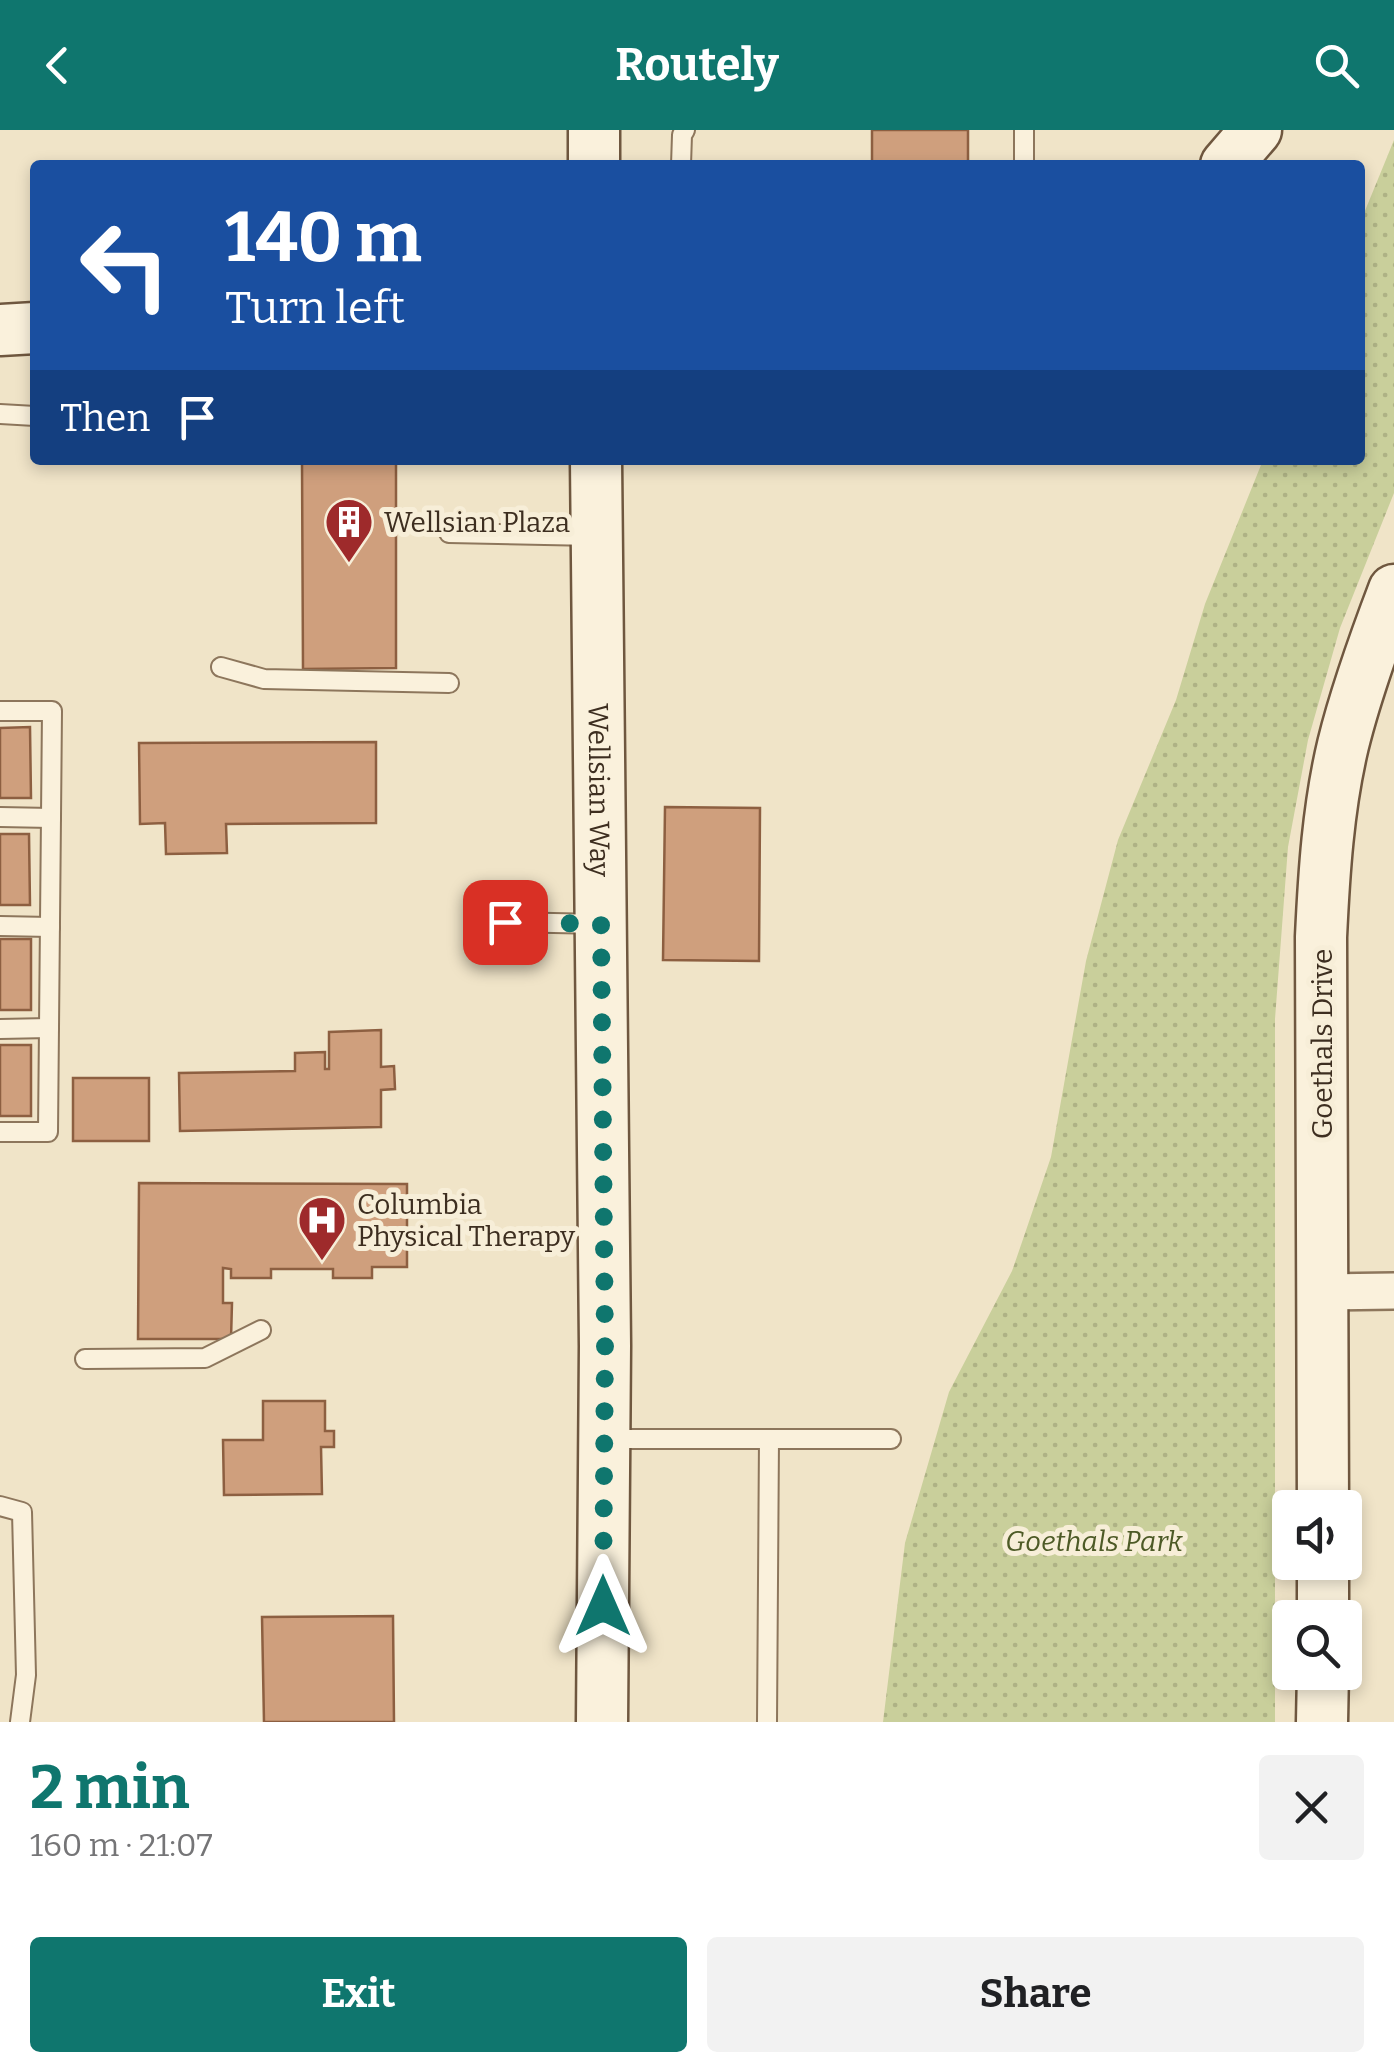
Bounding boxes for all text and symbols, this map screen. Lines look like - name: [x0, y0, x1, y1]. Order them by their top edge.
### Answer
- icon: back: [30, 38, 85, 93]
- text: Routely: [615, 38, 779, 92]
- icon: search: [1309, 38, 1364, 93]
- text: 140 m: [225, 196, 422, 280]
- icon: left: [60, 200, 190, 330]
- text: Turn left: [225, 281, 405, 335]
- icon: arrive: [170, 390, 225, 445]
- text: Then: [60, 395, 150, 441]
- building icon: Wellsian Plaza: [323, 496, 375, 564]
- place label: Wellsian Plaza: [384, 506, 570, 539]
- street label: Wellsian Way: [582, 703, 617, 877]
- pin: [463, 880, 548, 965]
- icon: arrive: [478, 895, 533, 950]
- street label: Goethals Drive: [1306, 949, 1339, 1139]
- place label: Columbia Physical Therapy: [357, 1188, 575, 1253]
- hospital icon: Columbia Physical Therapy: [296, 1194, 348, 1262]
- map controls: [1272, 1490, 1362, 1690]
- button: sound: [1272, 1490, 1362, 1580]
- park label: Goethals Park: [1005, 1525, 1183, 1558]
- position arrow: [551, 1554, 655, 1658]
- button: search: [1272, 1600, 1362, 1690]
- text: 2 min: [30, 1752, 190, 1824]
- button: close: [1259, 1755, 1364, 1860]
- text: 160 m · 21:07: [30, 1826, 213, 1864]
- button: Exit: [30, 1937, 687, 2052]
- button: Share: [707, 1937, 1364, 2052]

